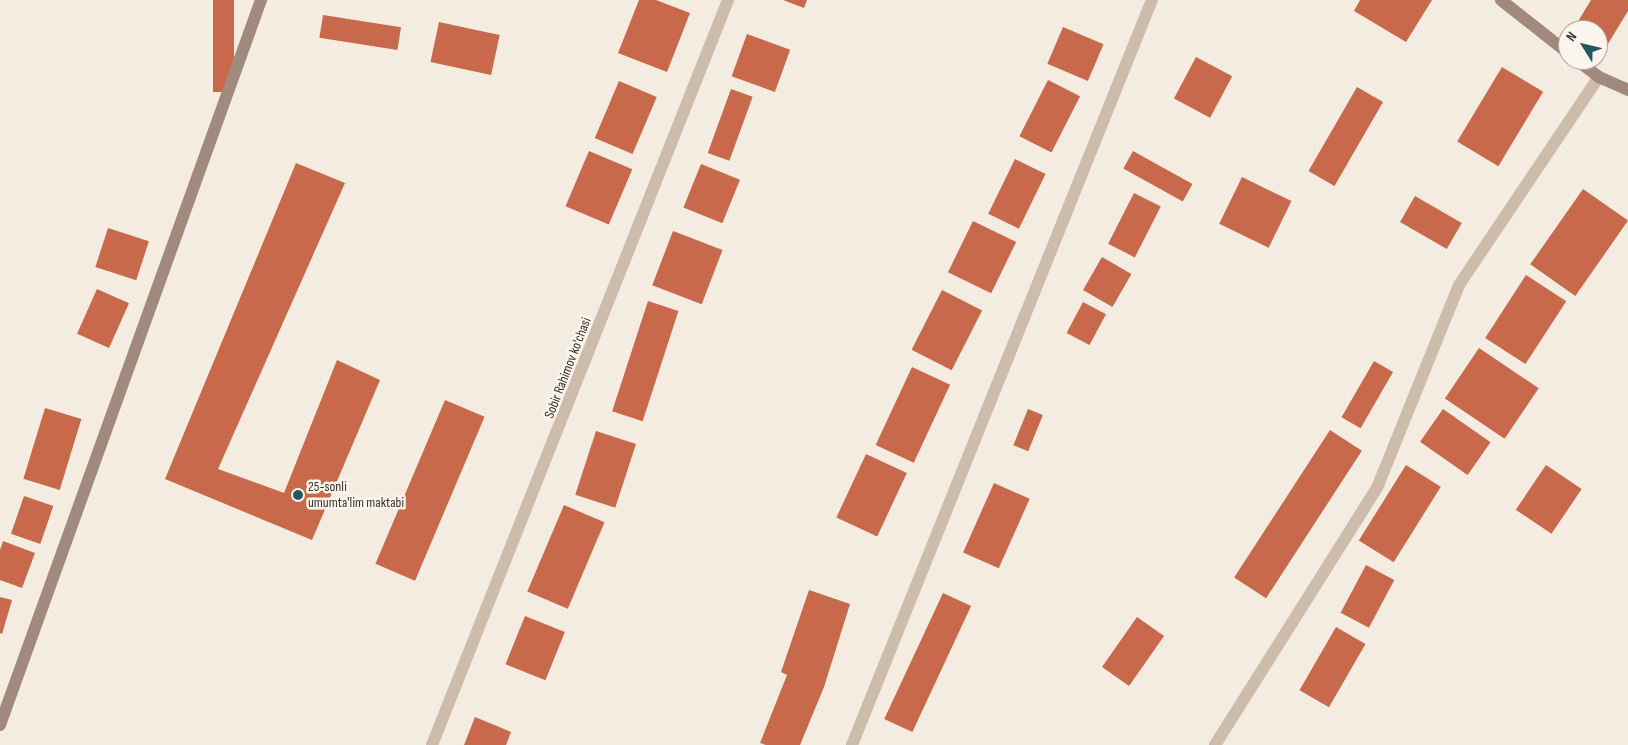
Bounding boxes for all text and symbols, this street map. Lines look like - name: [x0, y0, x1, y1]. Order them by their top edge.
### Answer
- north arrow: [1558, 20, 1608, 70]
- text: N: [1562, 28, 1580, 45]
- street label: Sobir Rahimov ko'chasi: [541, 315, 595, 421]
- place label: 25-sonli umumta'lim maktabi: [308, 479, 404, 512]
- marker: 25-sonli umumta'lim maktabi: [292, 489, 304, 501]

